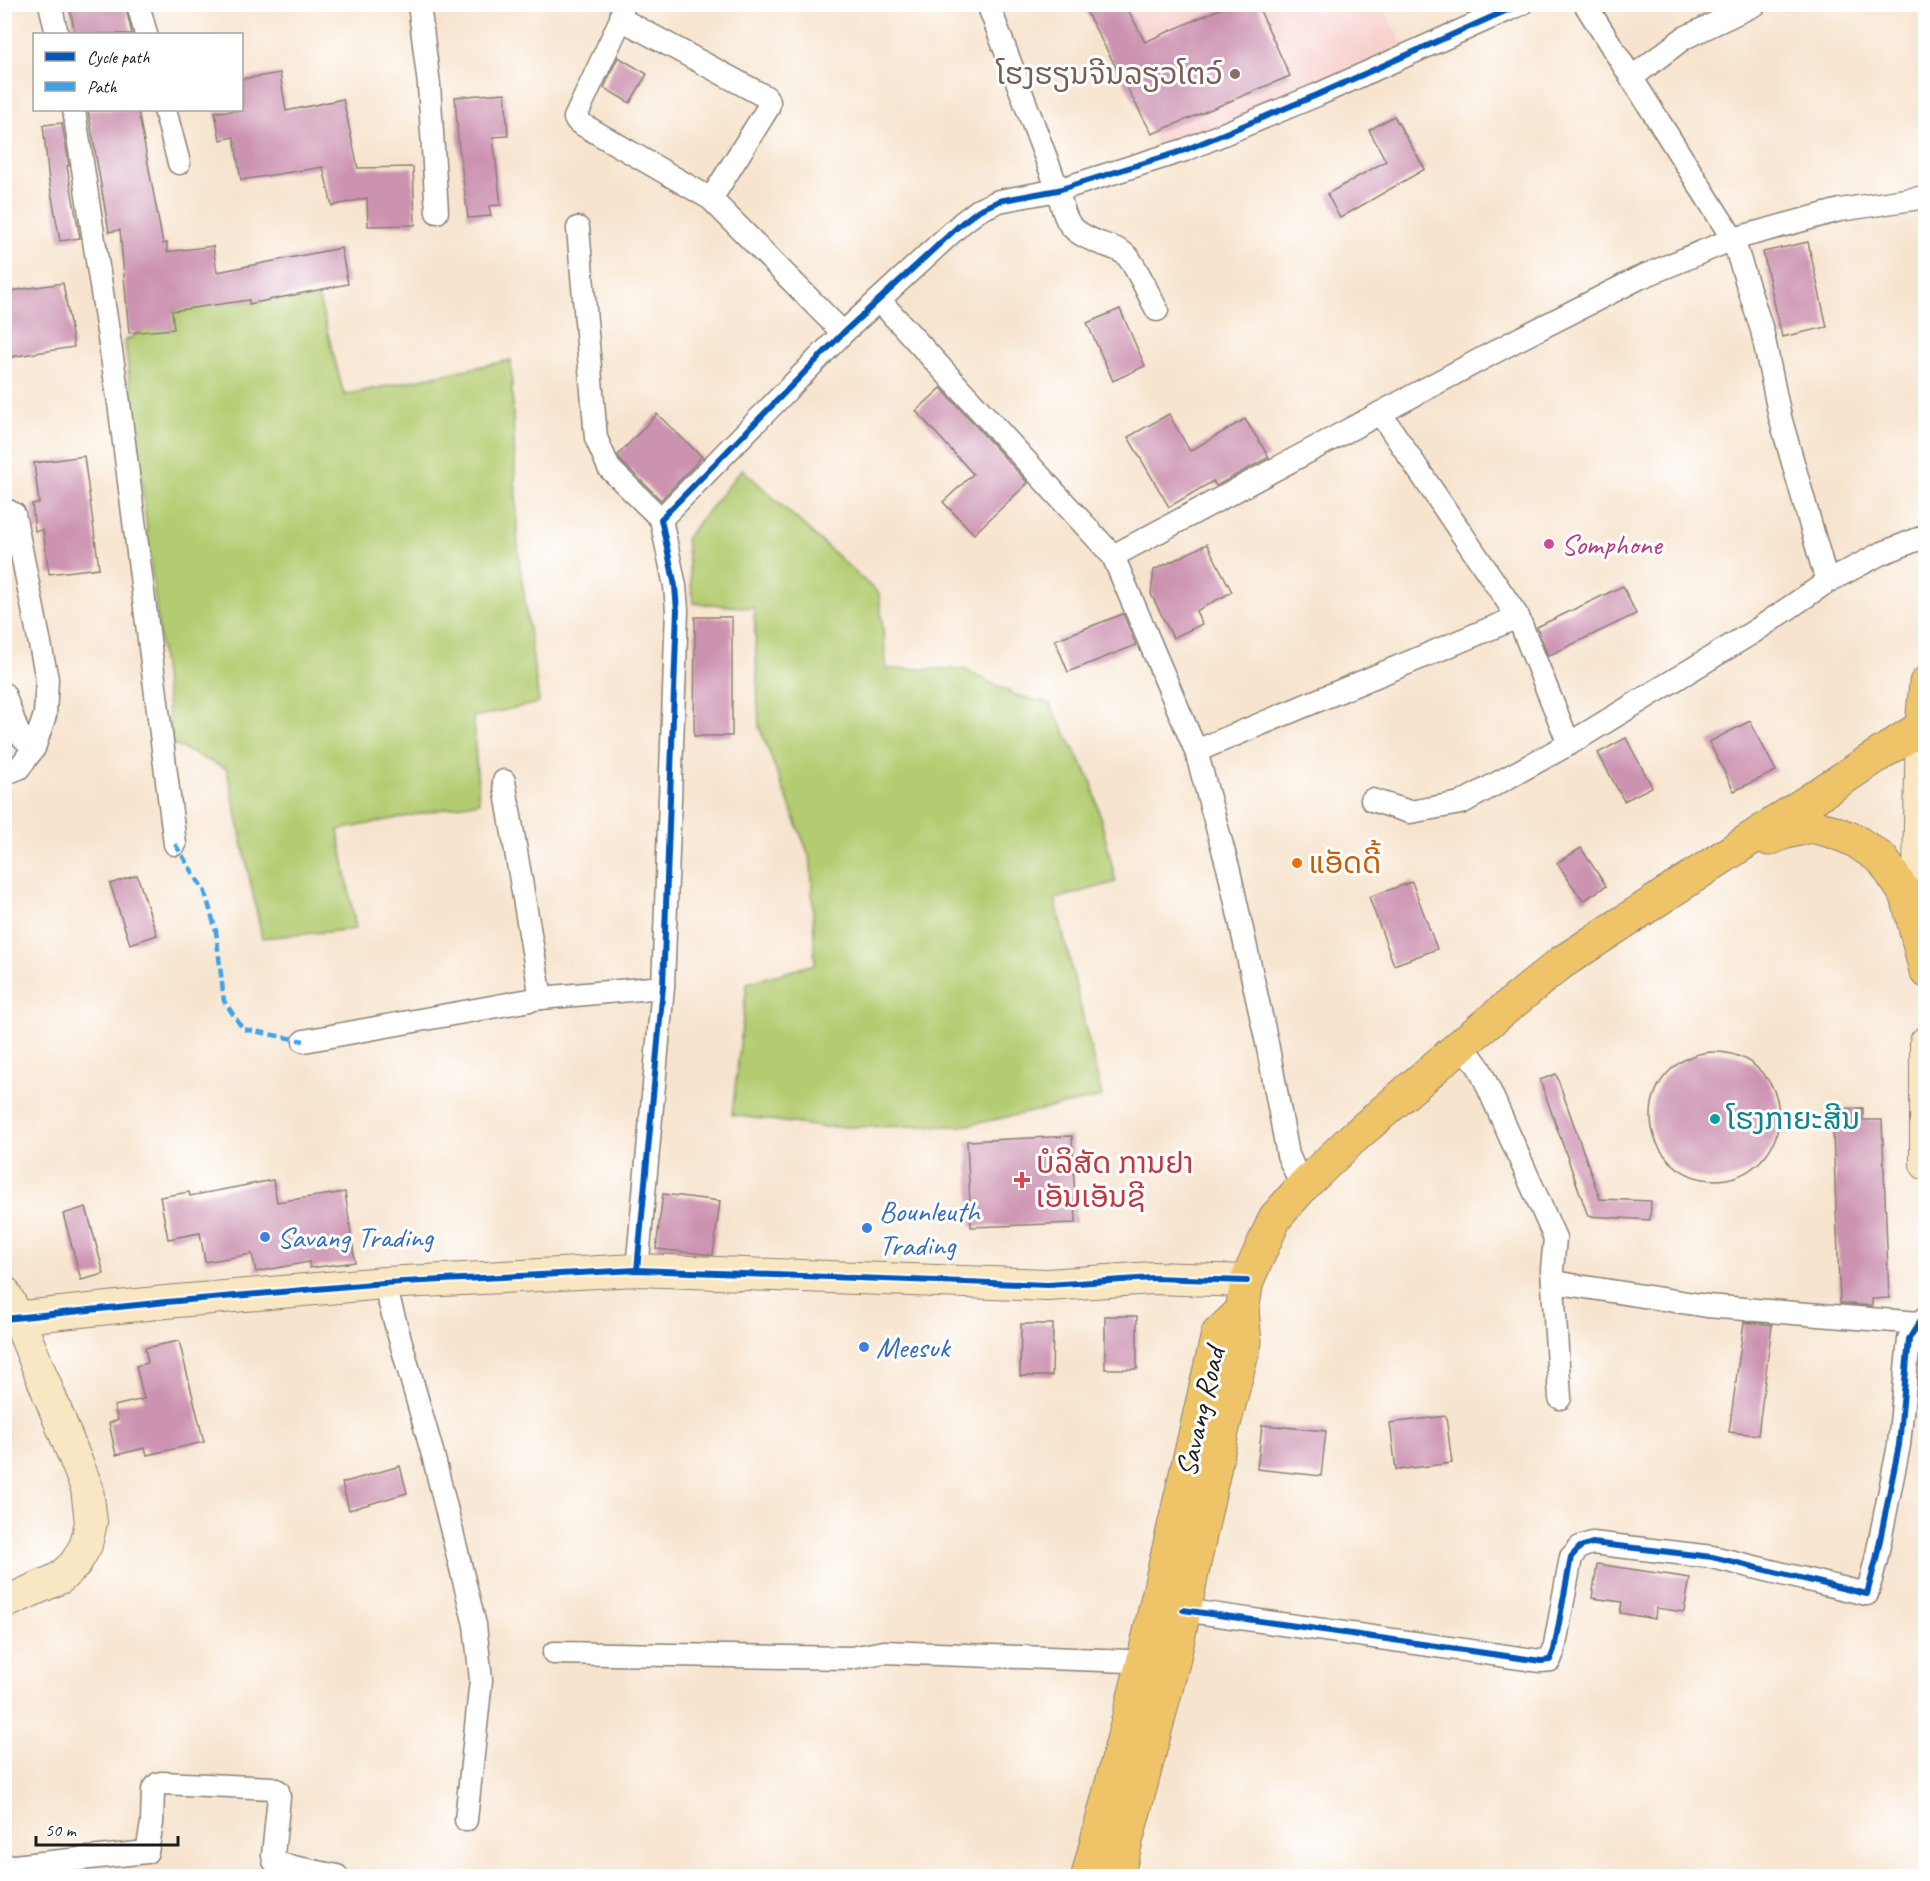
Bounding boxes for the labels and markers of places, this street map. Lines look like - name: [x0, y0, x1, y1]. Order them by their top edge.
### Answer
- place label: ໂຮງຮຽນຈີນລຽວໂຕວ໌: [995, 55, 1223, 93]
- marker: ໂຮງຮຽນຈີນລຽວໂຕວ໌: [1228, 67, 1242, 81]
- place label: Somphone: [1561, 525, 1664, 563]
- marker: Somphone: [1542, 537, 1556, 551]
- place label: ແອັດດີ້: [1309, 839, 1381, 882]
- marker: ແອັດດີ້: [1290, 856, 1304, 870]
- place label: ໂຮງກາຍະສີນ: [1725, 1100, 1860, 1138]
- marker: ໂຮງກາຍະສີນ: [1708, 1112, 1722, 1126]
- place label: ບໍລິສັດ ການຢາ ເອັນເອັນຊີ: [1036, 1144, 1193, 1216]
- marker: ບໍລິສັດ ການຢາ ເອັນເອັນຊີ: [1013, 1171, 1031, 1189]
- place label: Bounleuth Trading: [879, 1192, 982, 1264]
- place label: Savang Trading: [277, 1218, 434, 1256]
- marker: Bounleuth Trading: [860, 1221, 874, 1235]
- marker: Savang Trading: [258, 1230, 272, 1244]
- place label: Meesuk: [876, 1328, 951, 1366]
- marker: Meesuk: [857, 1340, 871, 1354]

